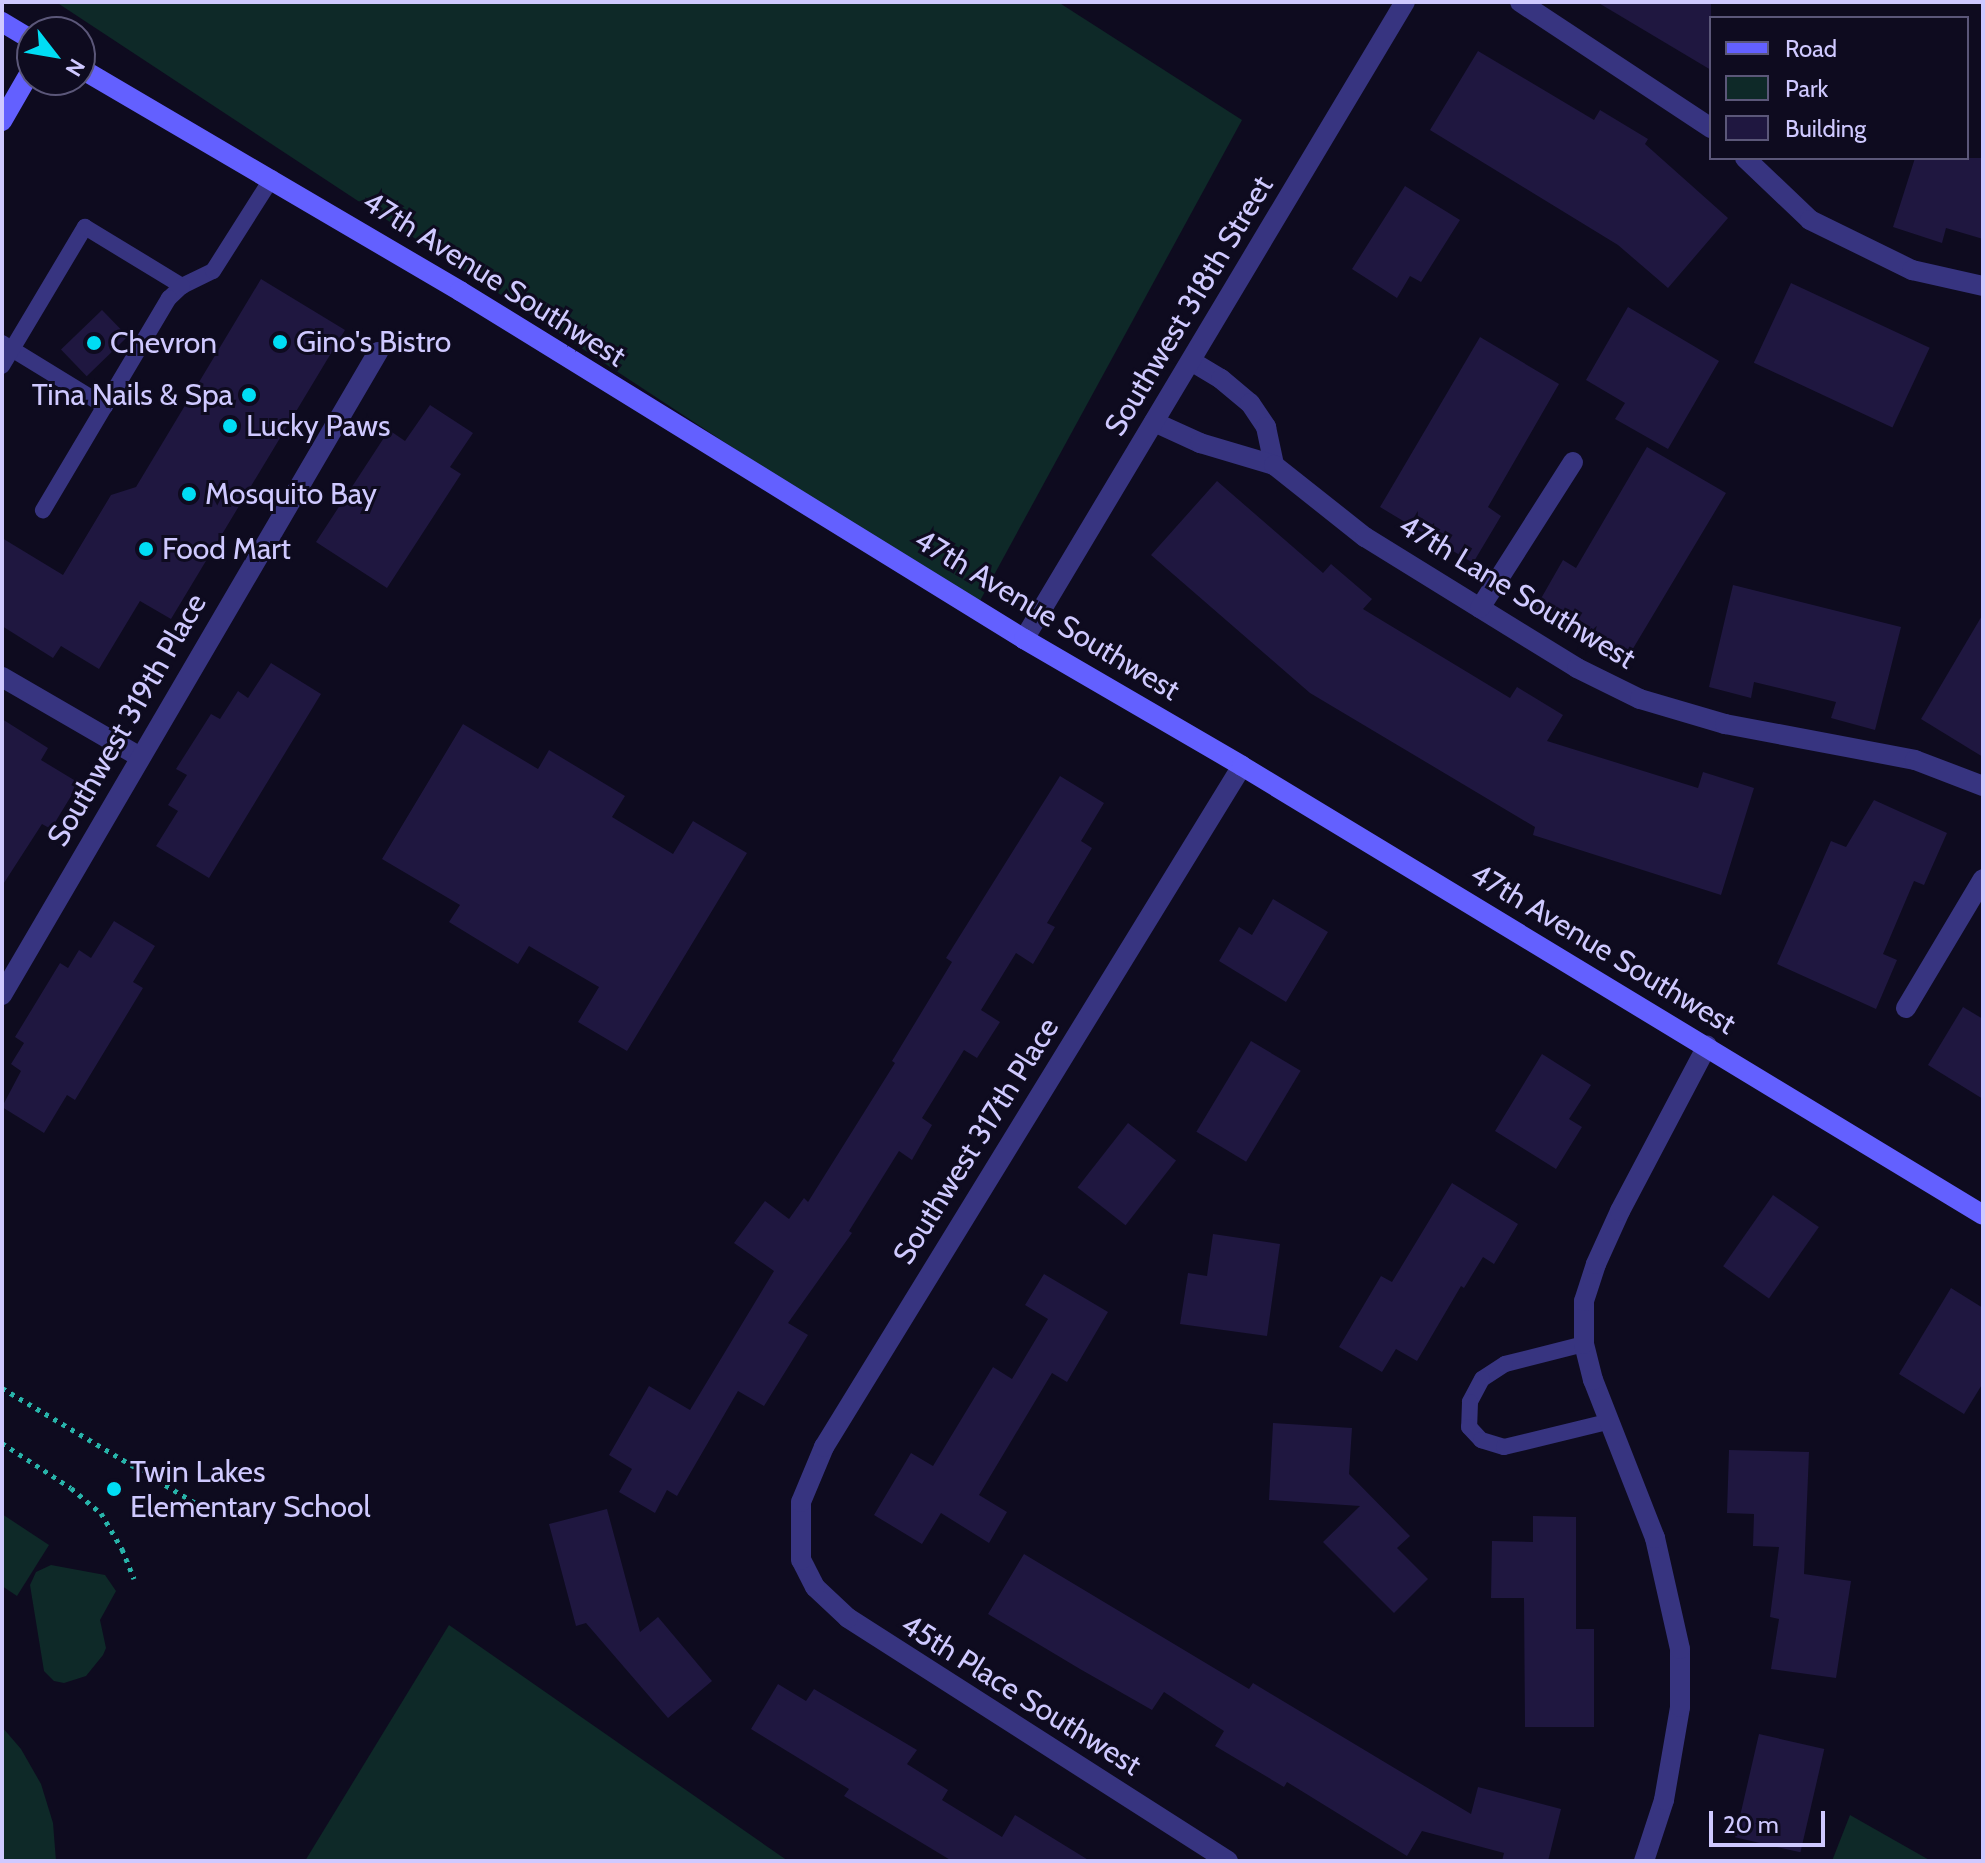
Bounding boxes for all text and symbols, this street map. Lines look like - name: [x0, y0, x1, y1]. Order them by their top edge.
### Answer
- north arrow: [16, 16, 96, 96]
- legend: [1709, 16, 1969, 160]
- text: Road: [1785, 34, 1837, 63]
- text: N: [60, 54, 91, 81]
- text: Park: [1785, 74, 1828, 103]
- text: Building: [1785, 114, 1866, 143]
- street label: Southwest 318th Street: [1097, 170, 1281, 442]
- street label: 47th Avenue Southwest: [356, 184, 632, 374]
- place label: Gino's Bistro: [296, 324, 451, 360]
- place label: Chevron: [110, 325, 217, 361]
- marker: Gino's Bistro: [271, 333, 289, 351]
- marker: Chevron: [85, 334, 103, 352]
- place label: Tina Nails & Spa: [32, 377, 233, 413]
- marker: Tina Nails & Spa: [240, 386, 258, 404]
- place label: Lucky Paws: [246, 408, 390, 444]
- marker: Lucky Paws: [221, 417, 239, 435]
- place label: Mosquito Bay: [205, 476, 377, 512]
- marker: Mosquito Bay: [180, 485, 198, 503]
- street label: 47th Lane Southwest: [1392, 507, 1642, 677]
- street label: 47th Avenue Southwest: [908, 522, 1186, 708]
- place label: Food Mart: [162, 531, 291, 567]
- marker: Food Mart: [137, 540, 155, 558]
- street label: Southwest 319th Place: [40, 587, 214, 853]
- street label: 47th Avenue Southwest: [1464, 856, 1742, 1042]
- street label: Southwest 317th Place: [886, 1011, 1066, 1271]
- place label: Twin Lakes Elementary School: [130, 1454, 370, 1524]
- marker: Twin Lakes Elementary School: [105, 1480, 123, 1498]
- street label: 45th Place Southwest: [894, 1607, 1148, 1783]
- scale bar: [1713, 1795, 1829, 1845]
- text: 20 m: [1723, 1810, 1779, 1839]

